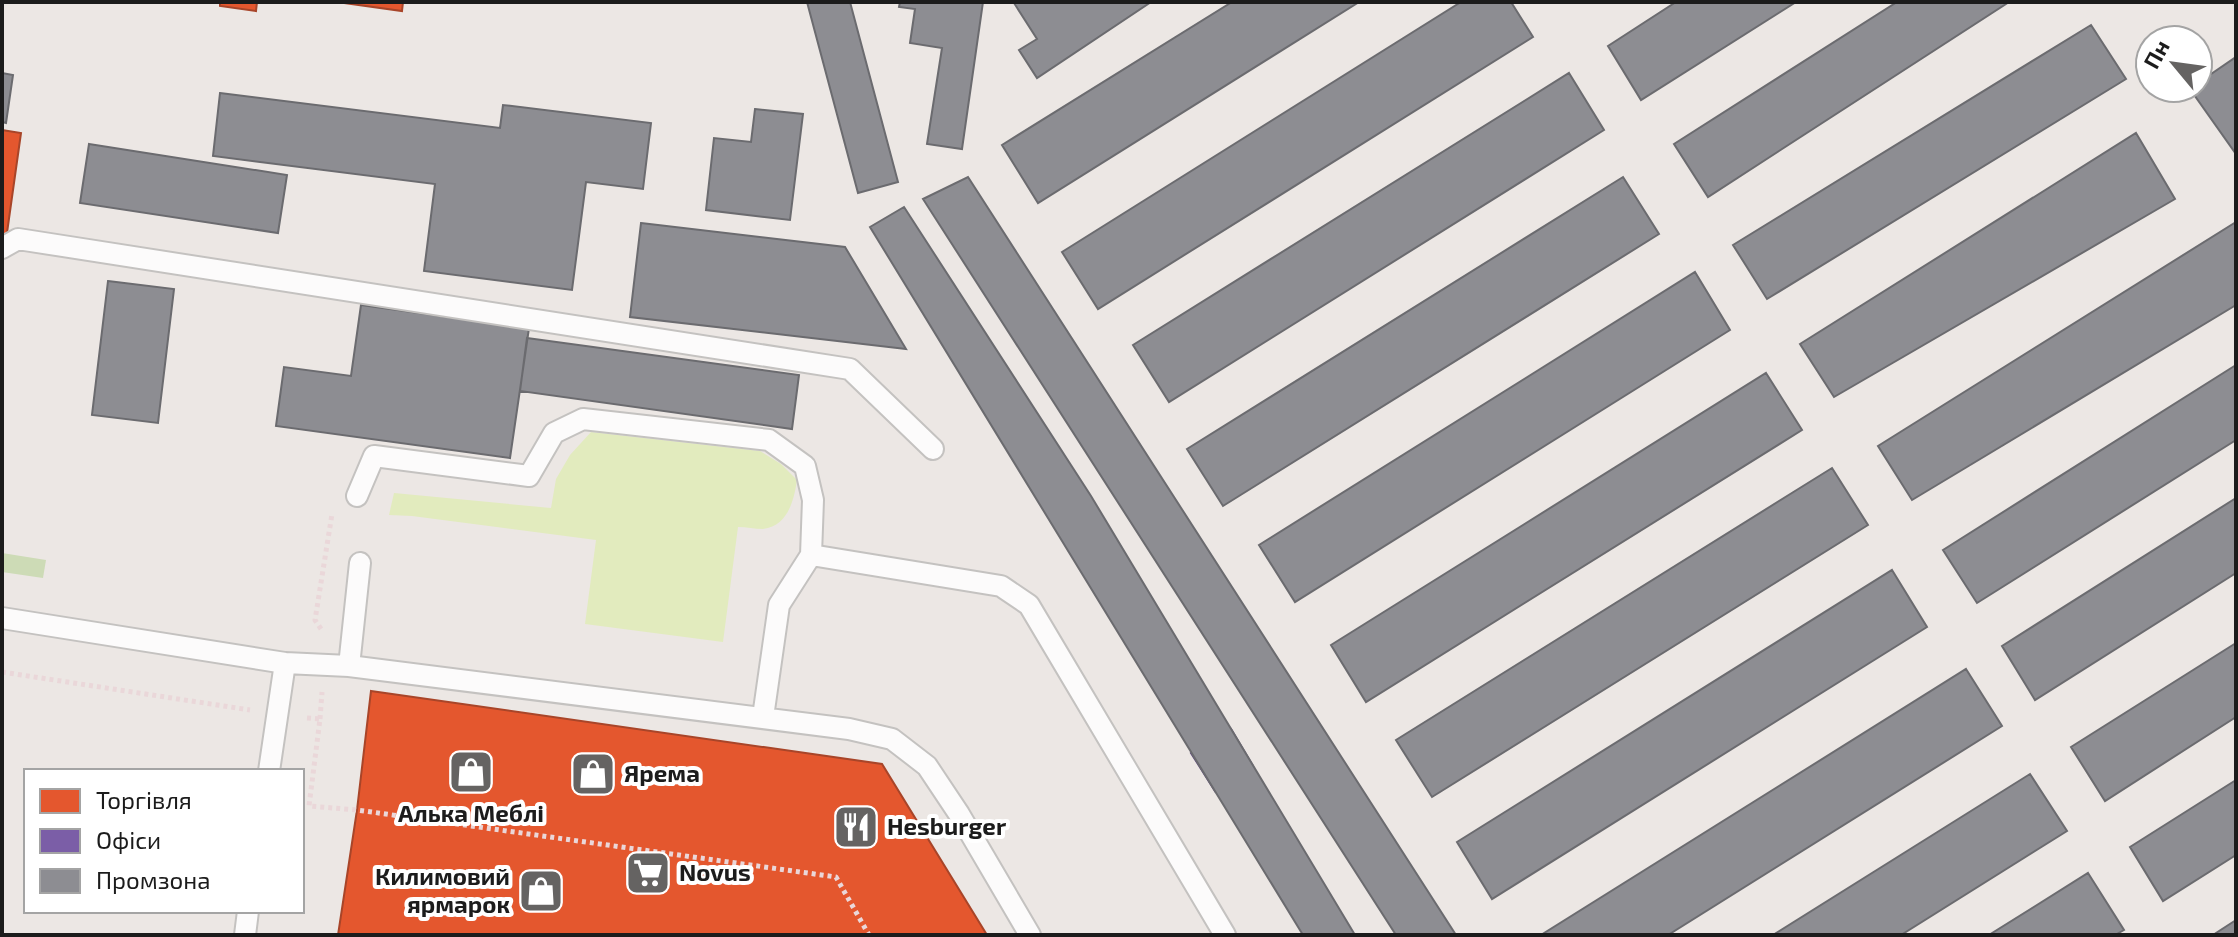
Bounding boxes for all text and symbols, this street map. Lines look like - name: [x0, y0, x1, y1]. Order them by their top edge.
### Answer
- north arrow: [2134, 24, 2214, 104]
- text: Пн: [2137, 35, 2174, 73]
- shop icon: Алька Меблі: [447, 748, 495, 796]
- shop icon: Ярема: [569, 750, 617, 798]
- place label: Ярема: [624, 758, 700, 787]
- legend: [24, 769, 304, 913]
- text: Торгівля: [96, 785, 192, 814]
- place label: Алька Меблі: [398, 798, 544, 827]
- restaurant icon: Hesburger: [832, 803, 880, 851]
- place label: Hesburger: [887, 811, 1007, 840]
- text: Офіси: [96, 825, 161, 854]
- supermarket icon: Novus: [624, 849, 672, 897]
- place label: Novus: [679, 857, 751, 886]
- place label: Килимовий ярмарок: [375, 861, 510, 918]
- text: Промзона: [96, 865, 211, 894]
- shop icon: Килимовий ярмарок: [517, 867, 565, 915]

